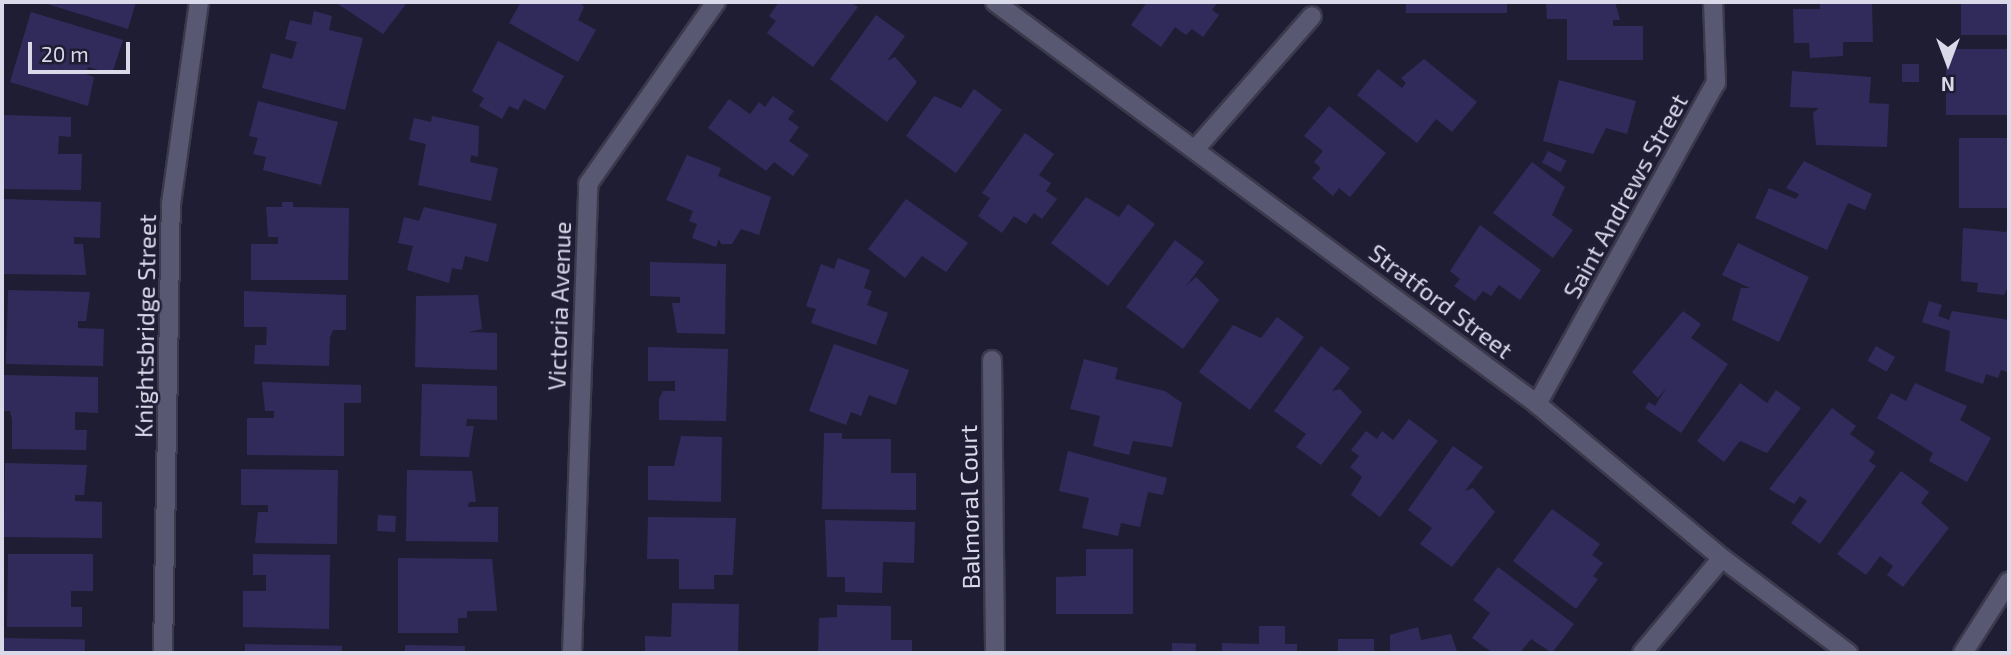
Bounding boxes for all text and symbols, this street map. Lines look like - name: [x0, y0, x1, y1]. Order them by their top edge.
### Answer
- scale bar: [32, 28, 133, 72]
- north arrow: [1913, 28, 1983, 98]
- text: 20 m: [41, 41, 89, 66]
- text: N: [1941, 73, 1955, 96]
- street label: Saint Andrews Street: [1557, 88, 1693, 304]
- street label: Knightsbridge Street: [129, 214, 161, 438]
- street label: Victoria Avenue: [542, 221, 576, 391]
- street label: Stratford Street: [1364, 238, 1518, 364]
- street label: Balmoral Court: [953, 424, 985, 590]

